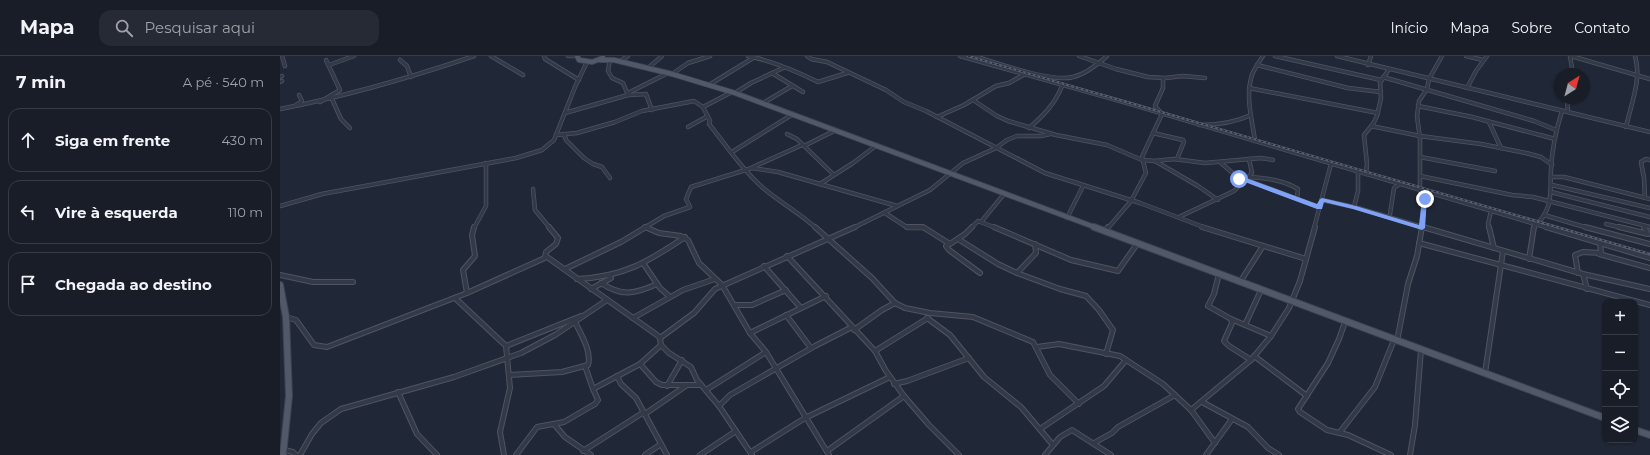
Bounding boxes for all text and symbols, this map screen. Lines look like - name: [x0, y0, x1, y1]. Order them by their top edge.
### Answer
- search box: [99, 10, 379, 46]
- text: Mapa: [20, 16, 75, 39]
- icon: search: [113, 17, 135, 39]
- text: Pesquisar aqui: [145, 18, 255, 37]
- text: Início: [1390, 19, 1428, 37]
- text: Mapa: [1450, 19, 1490, 37]
- text: Sobre: [1512, 19, 1552, 37]
- text: Contato: [1574, 19, 1630, 37]
- north arrow: [1554, 68, 1590, 104]
- text: 7 min: [16, 72, 66, 92]
- text: A pé · 540 m: [183, 74, 264, 90]
- icon: ahead: [17, 129, 39, 151]
- text: Siga em frente: [55, 131, 170, 150]
- text: 430 m: [221, 132, 263, 148]
- route start: [1230, 170, 1248, 188]
- route end: [1416, 190, 1434, 208]
- icon: left: [17, 201, 39, 223]
- text: Vire à esquerda: [55, 203, 178, 222]
- text: 110 m: [228, 204, 263, 220]
- icon: arrive: [17, 273, 39, 295]
- text: Chegada ao destino: [55, 275, 212, 294]
- map controls: [1602, 299, 1638, 443]
- button: +: [1602, 299, 1638, 335]
- button: −: [1602, 335, 1638, 371]
- button: locate: [1602, 371, 1638, 407]
- button: layers: [1602, 407, 1638, 443]

